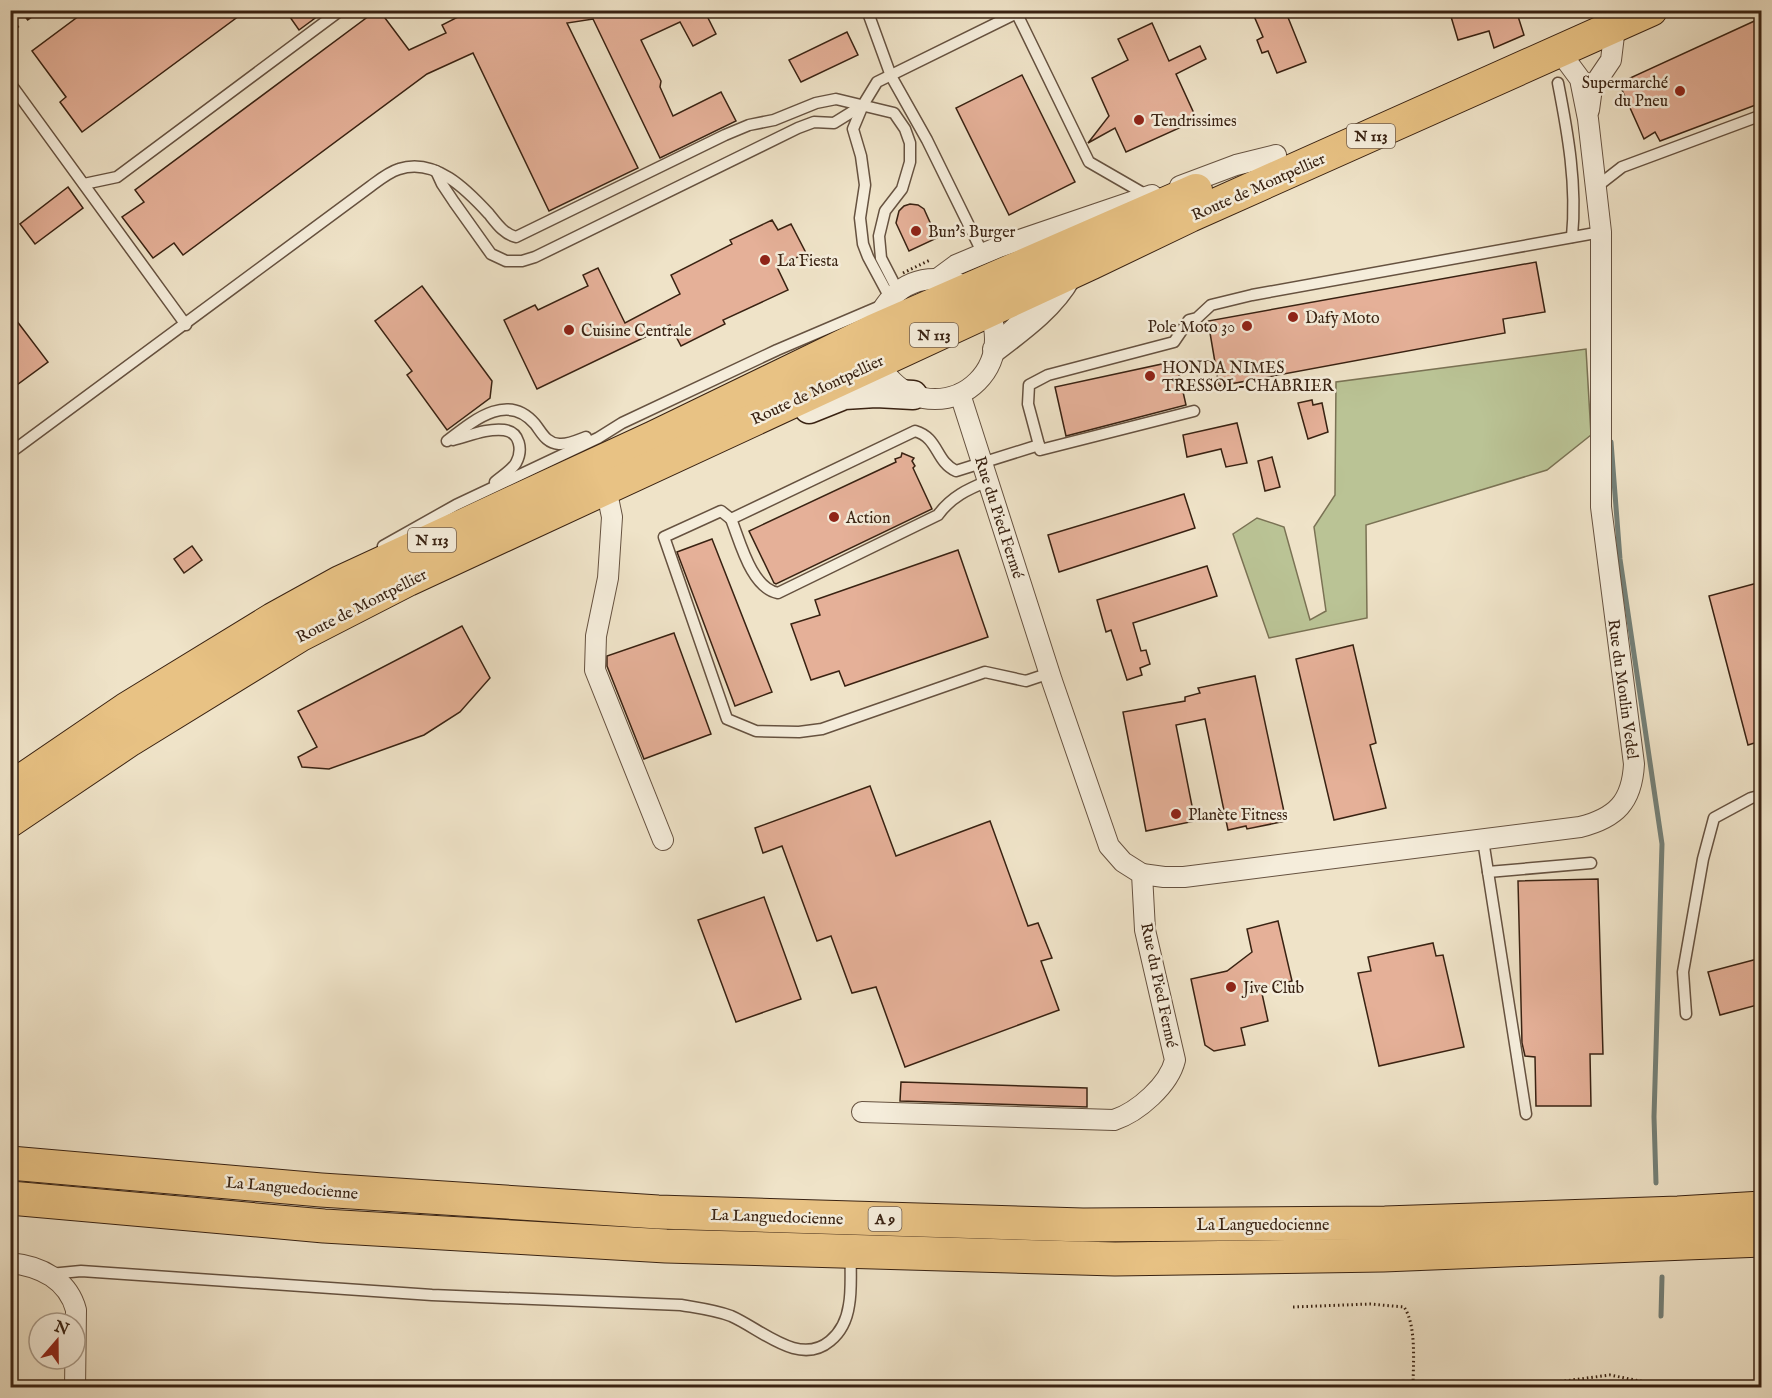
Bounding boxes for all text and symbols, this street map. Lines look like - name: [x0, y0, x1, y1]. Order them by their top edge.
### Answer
- place label: Supermarché du Pneu: [1582, 74, 1668, 112]
- marker: Supermarché du Pneu: [1673, 84, 1687, 98]
- place label: Tendrissimes: [1151, 112, 1237, 132]
- marker: Tendrissimes: [1132, 113, 1146, 127]
- road number: N 113: [1347, 124, 1395, 148]
- street label: Route de Montpellier: [1189, 149, 1329, 226]
- place label: Bun's Burger: [928, 223, 1016, 243]
- marker: Bun's Burger: [909, 224, 923, 238]
- place label: La Fiesta: [777, 252, 839, 272]
- marker: La Fiesta: [758, 253, 772, 267]
- place label: Dafy Moto: [1305, 309, 1380, 329]
- marker: Dafy Moto: [1286, 310, 1300, 324]
- place label: Pole Moto 30: [1147, 318, 1235, 338]
- marker: Pole Moto 30: [1240, 319, 1254, 333]
- place label: Cuisine Centrale: [581, 322, 691, 342]
- marker: Cuisine Centrale: [562, 323, 576, 337]
- road number: N 113: [910, 323, 958, 347]
- street label: Route de Montpellier: [748, 351, 888, 430]
- place label: HONDA NIMES TRESSOL-CHABRIER: [1162, 359, 1335, 397]
- marker: HONDA NIMES TRESSOL-CHABRIER: [1143, 369, 1157, 383]
- street label: Rue du Pied Fermé: [969, 454, 1027, 581]
- place label: Action: [845, 509, 891, 529]
- marker: Action: [827, 510, 841, 524]
- road number: N 113: [408, 528, 456, 552]
- street label: Route de Montpellier: [293, 565, 431, 648]
- street label: Rue du Moulin Vedel: [1602, 618, 1642, 761]
- place label: Planète Fitness: [1188, 806, 1288, 826]
- marker: Planète Fitness: [1169, 807, 1183, 821]
- street label: Rue du Pied Fermé: [1135, 921, 1181, 1050]
- place label: Jive Club: [1241, 979, 1304, 999]
- marker: Jive Club: [1224, 980, 1238, 994]
- street label: La Languedocienne: [225, 1173, 359, 1205]
- street label: La Languedocienne: [710, 1206, 844, 1230]
- road number: A 9: [868, 1207, 902, 1231]
- street label: La Languedocienne: [1197, 1216, 1329, 1236]
- north arrow: [27, 1311, 87, 1371]
- text: N: [51, 1317, 72, 1341]

